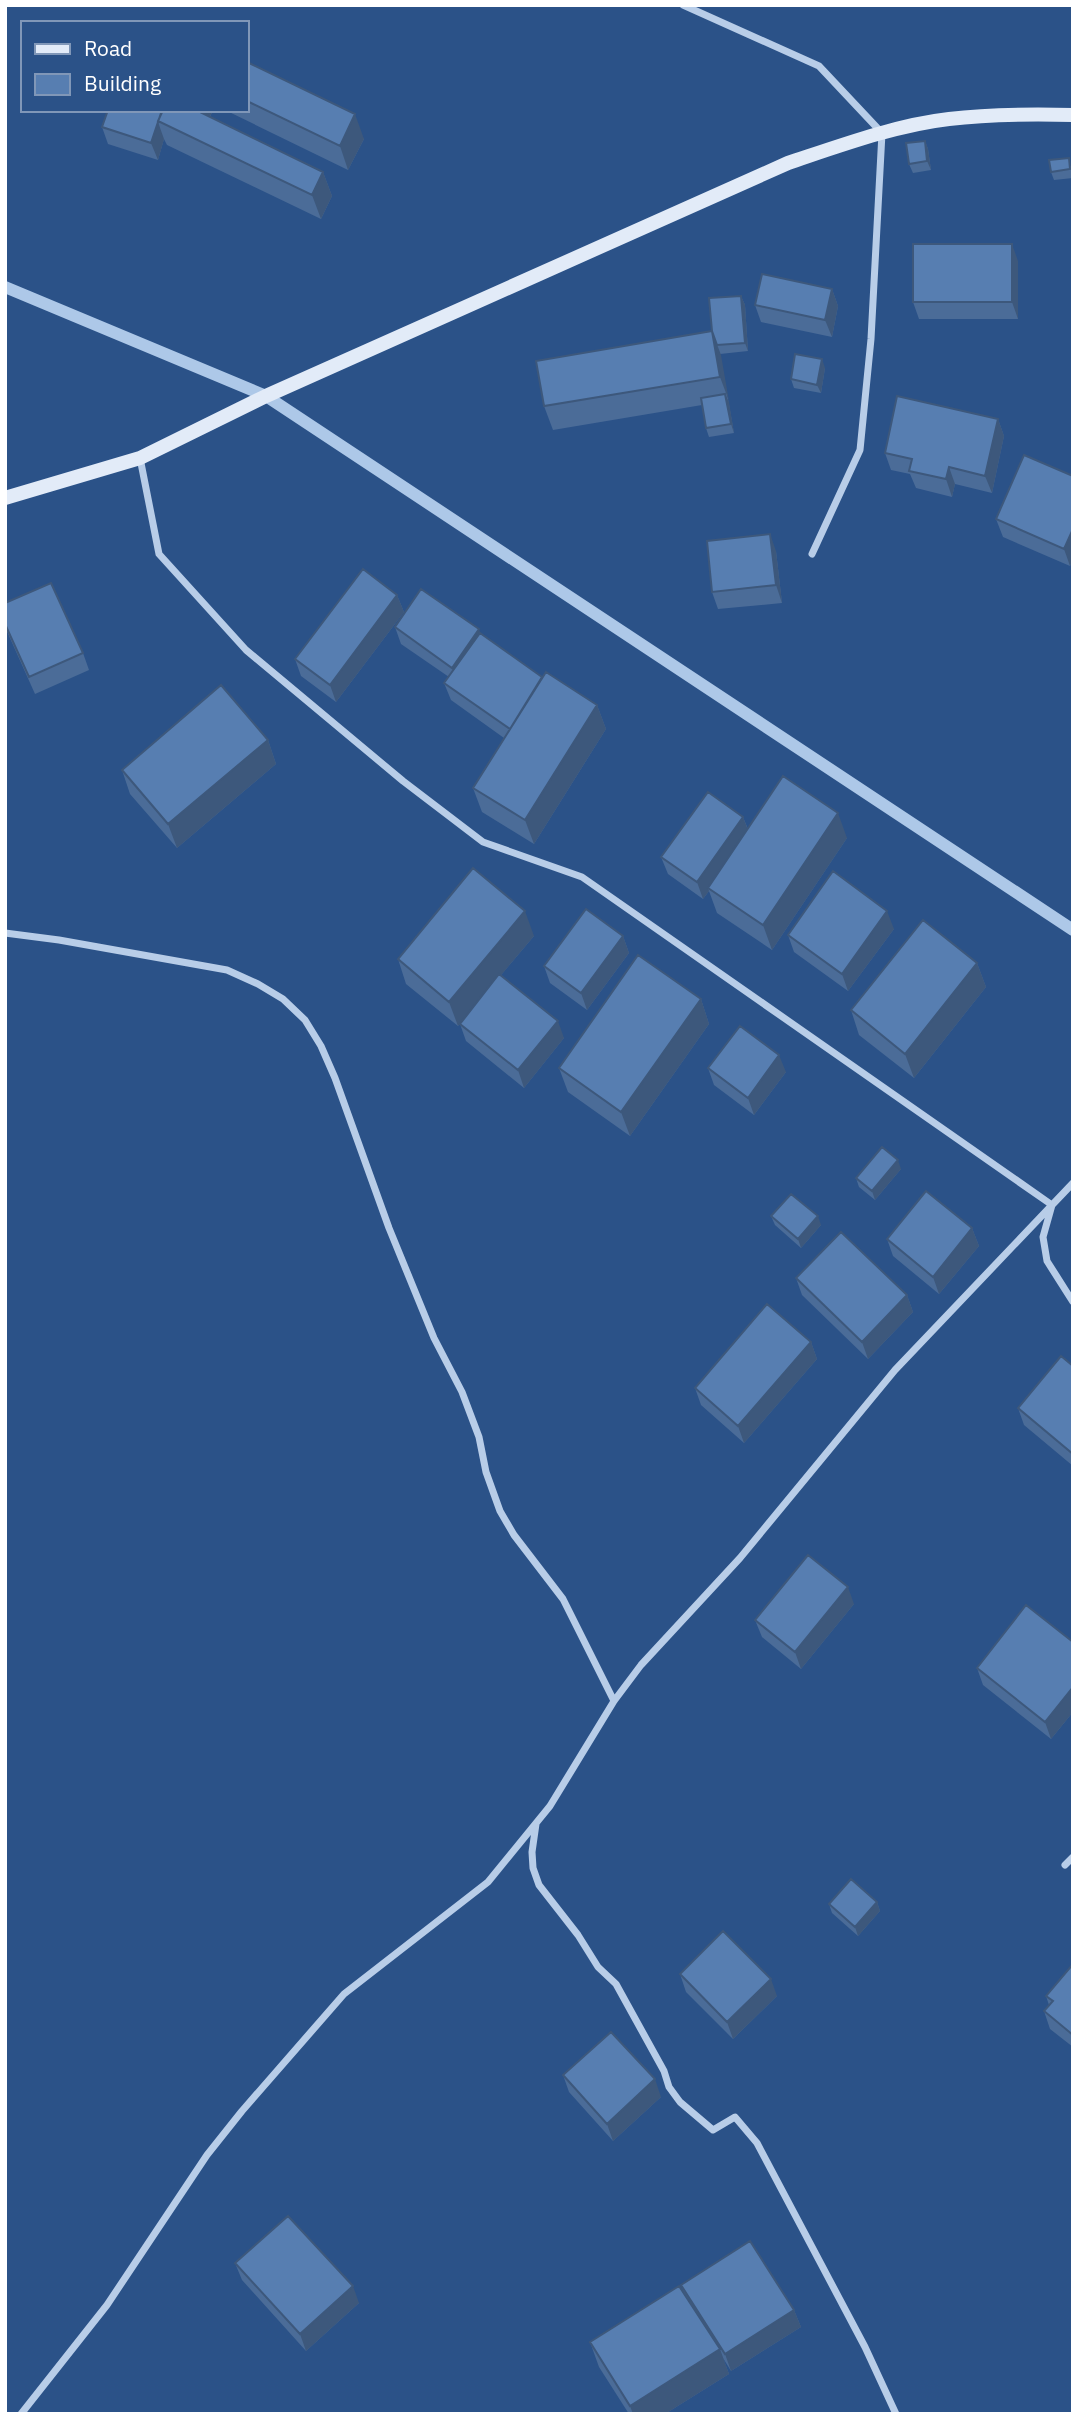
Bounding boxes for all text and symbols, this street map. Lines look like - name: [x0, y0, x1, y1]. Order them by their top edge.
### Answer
- legend: [21, 21, 248, 112]
- text: Road: [84, 34, 132, 62]
- text: Building: [84, 69, 161, 97]

